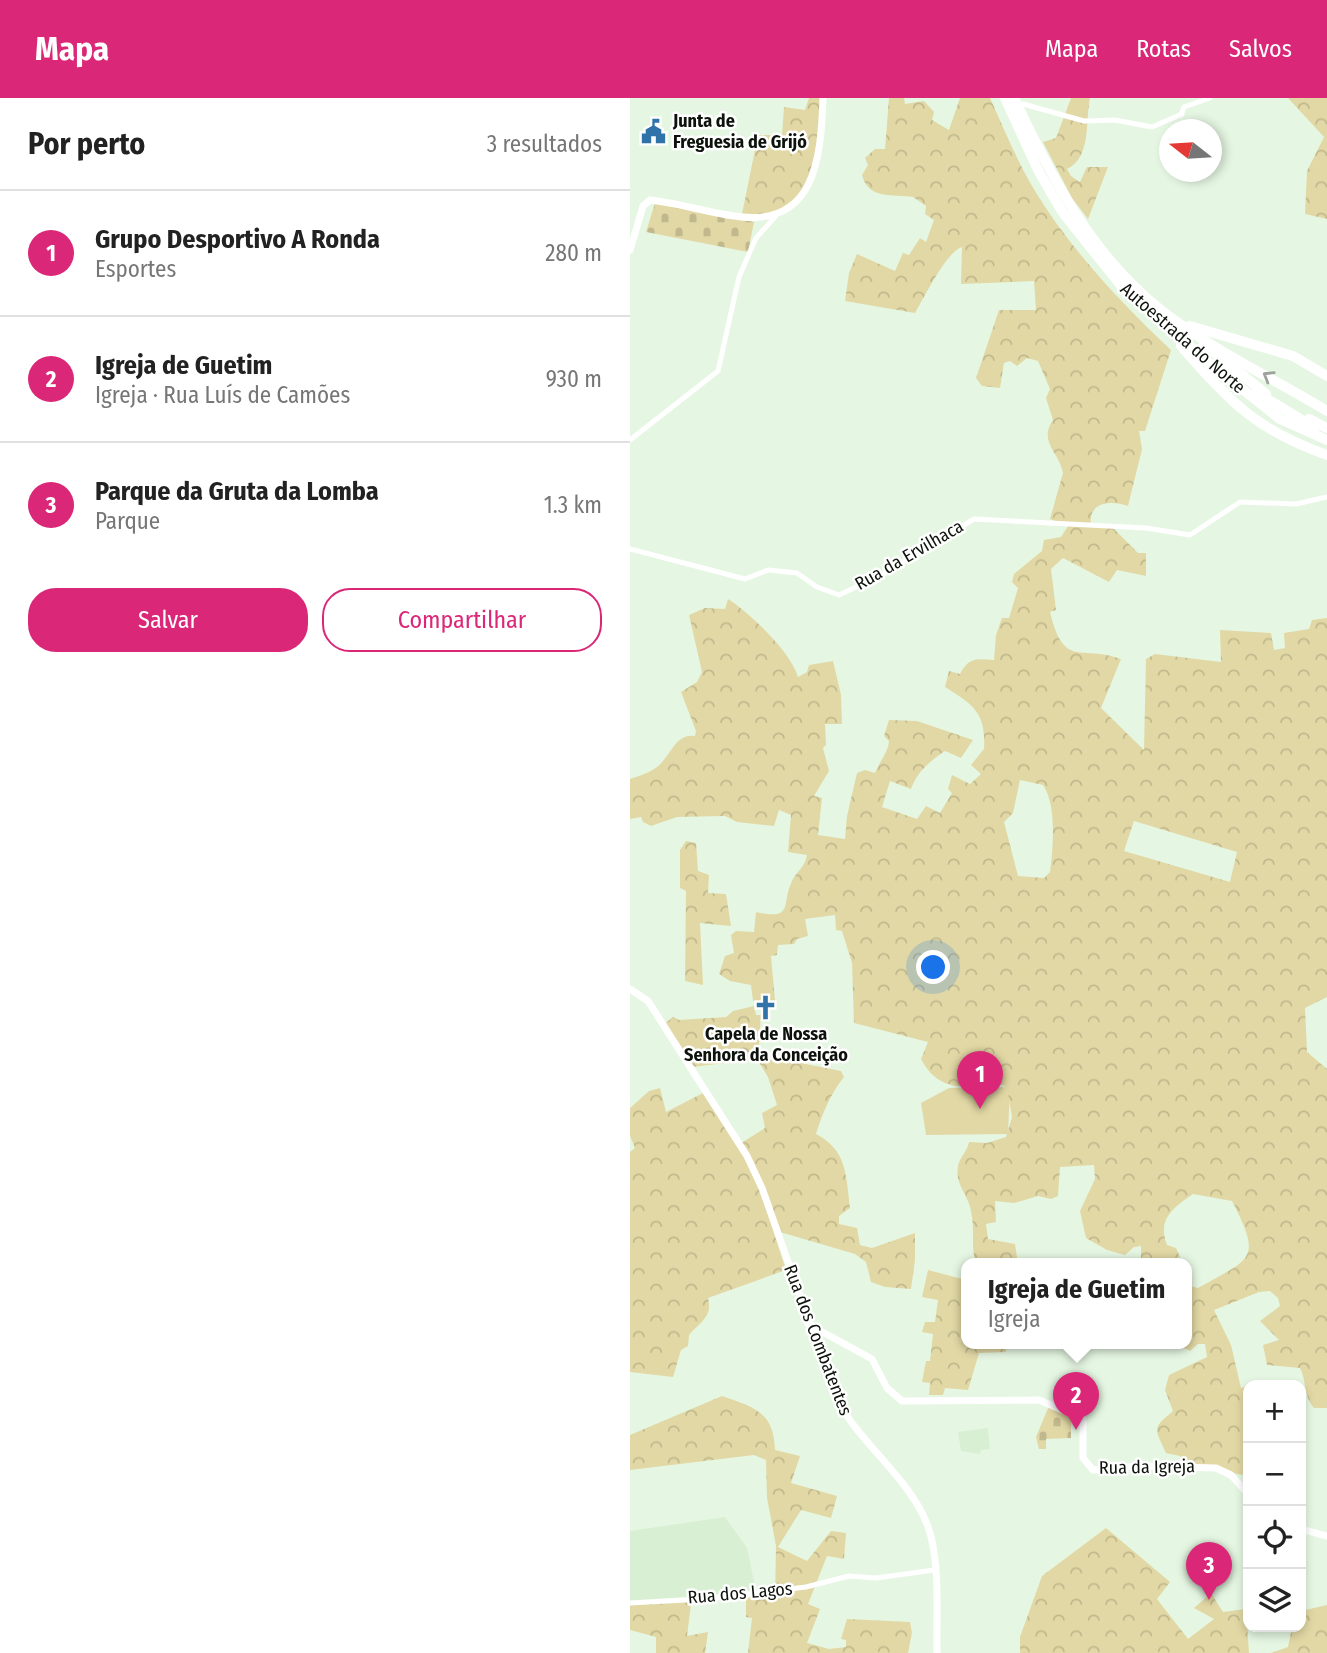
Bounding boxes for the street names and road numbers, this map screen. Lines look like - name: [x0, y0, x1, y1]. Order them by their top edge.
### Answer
- street label: Autoestrada do Norte: [1116, 278, 1250, 398]
- street label: Rua da Ervilhaca: [851, 515, 967, 595]
- street label: Rua dos Combatentes: [779, 1261, 857, 1419]
- street label: Rua da Igreja: [1099, 1455, 1195, 1479]
- street label: Rua dos Lagos: [687, 1577, 794, 1609]

